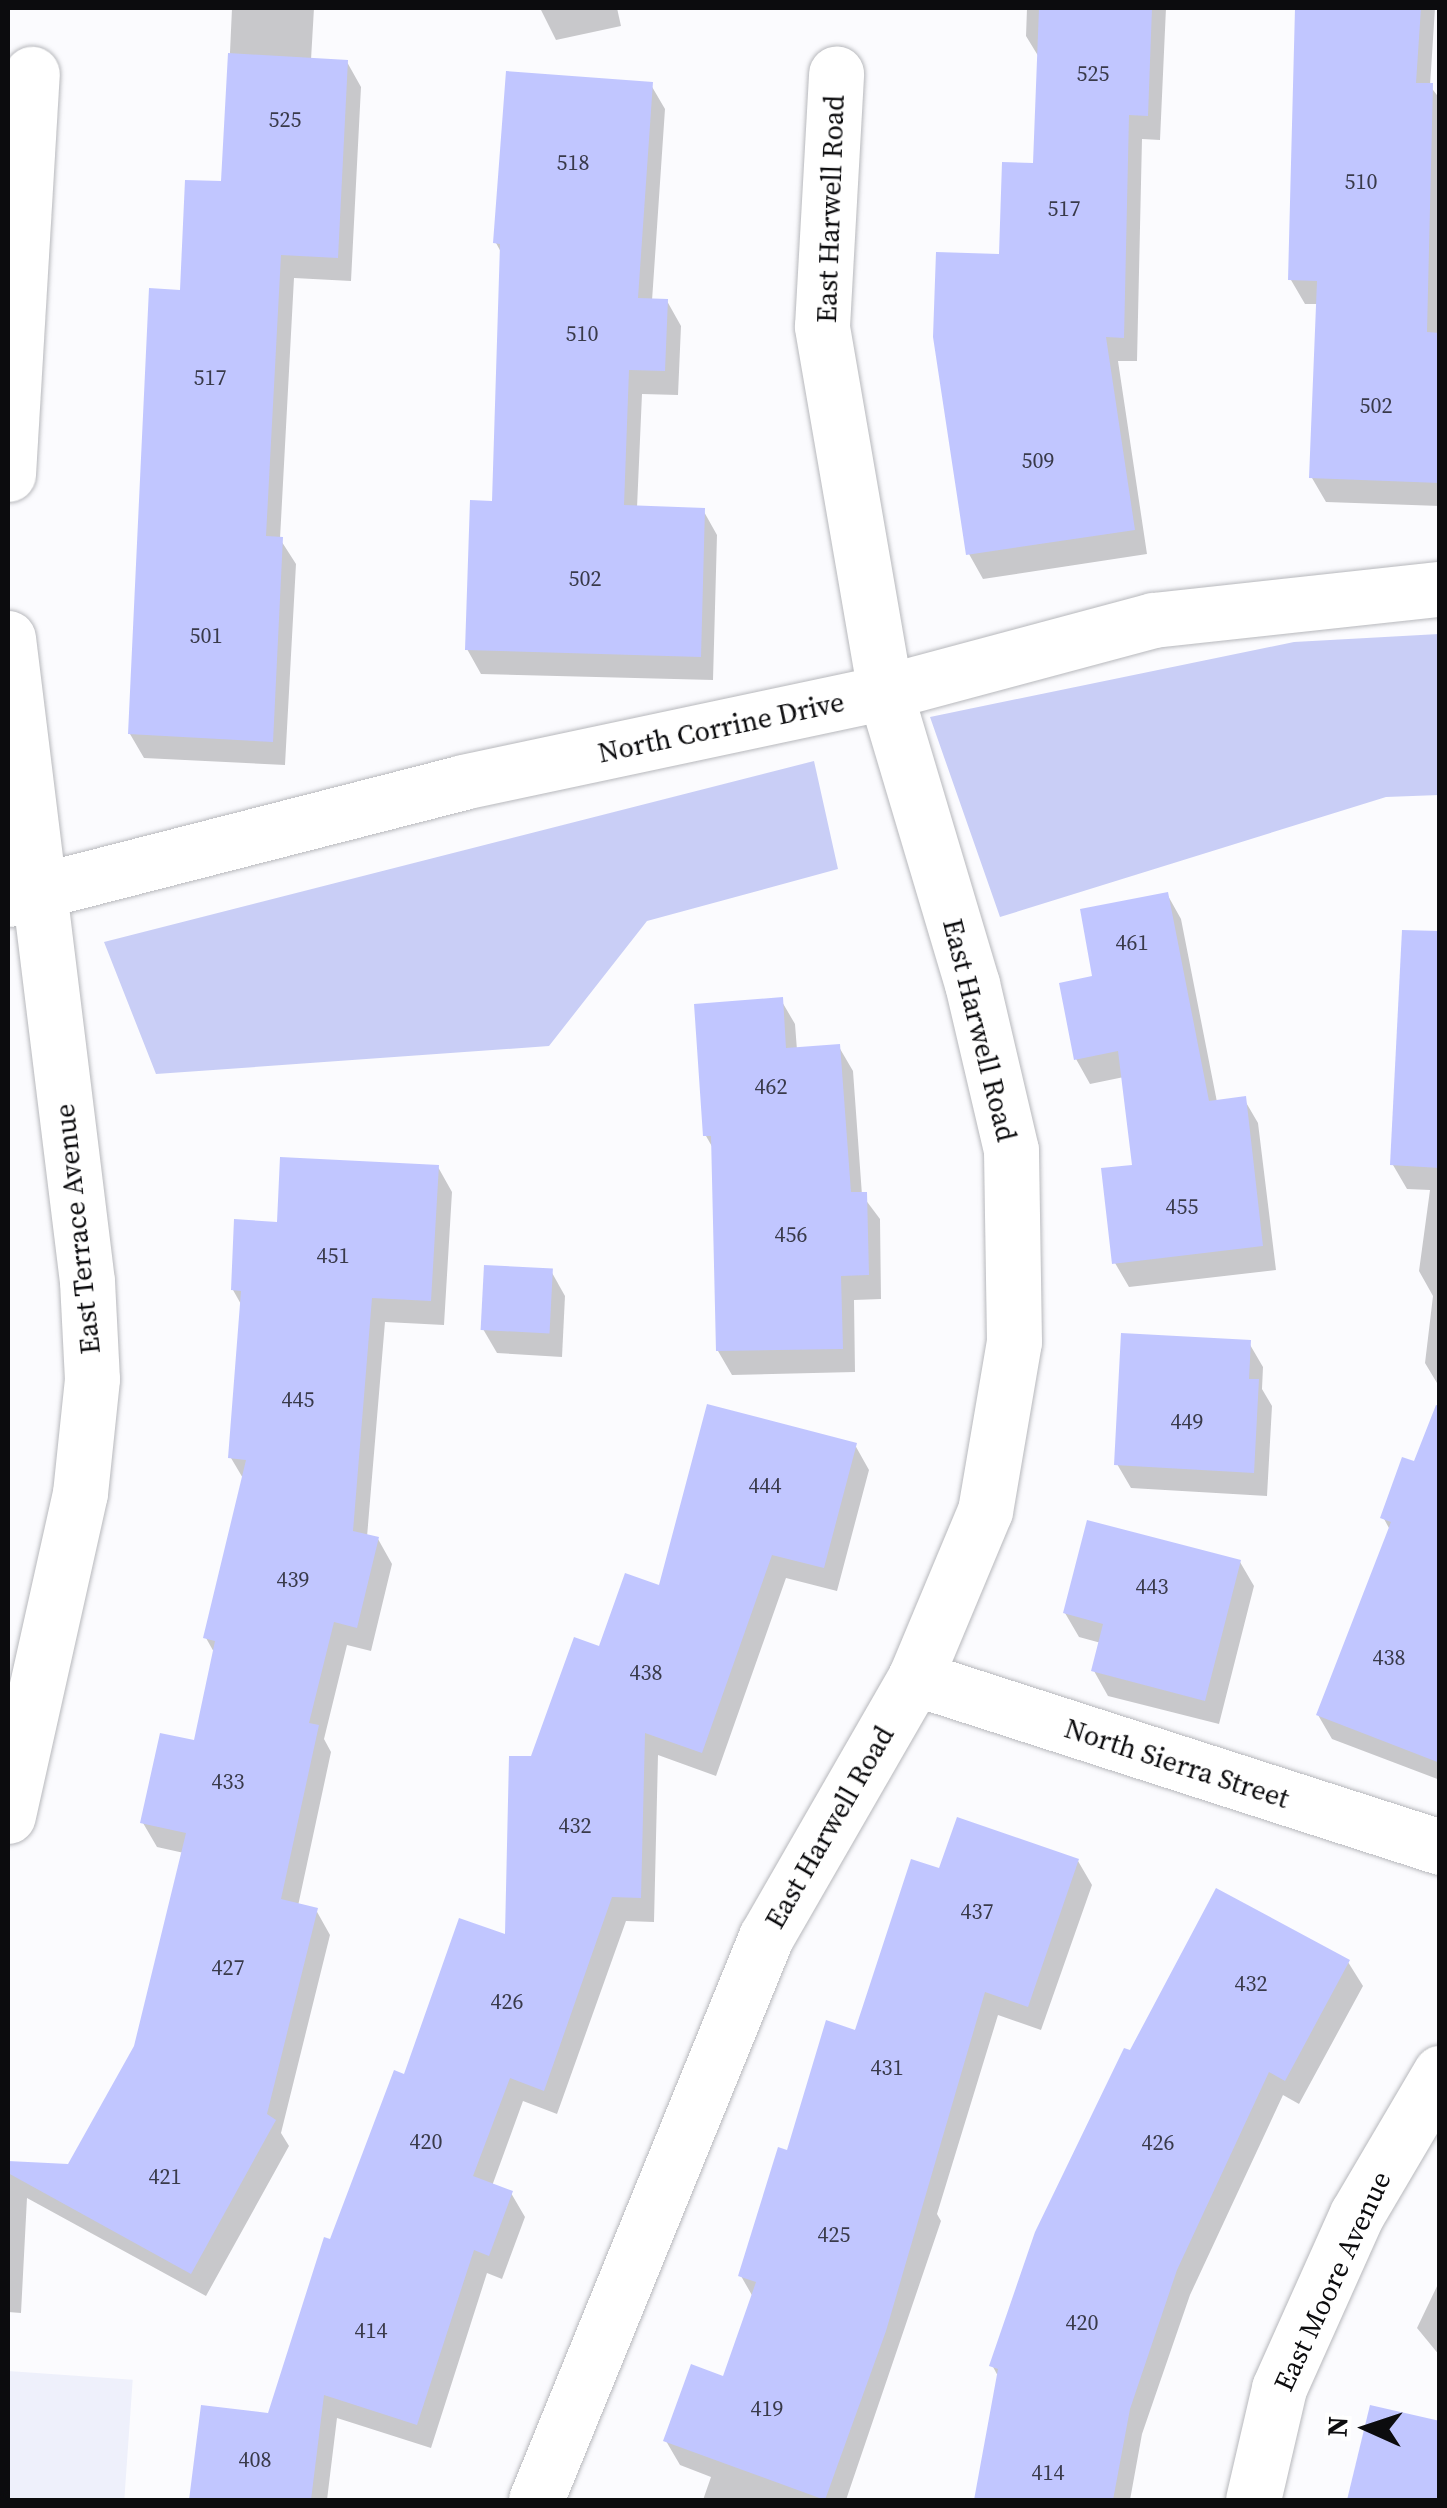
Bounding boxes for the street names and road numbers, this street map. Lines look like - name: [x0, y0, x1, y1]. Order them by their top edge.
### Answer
- street label: East Harwell Road: [809, 94, 851, 324]
- street label: North Corrine Drive: [595, 684, 847, 770]
- street label: East Harwell Road: [936, 915, 1024, 1145]
- street label: East Terrace Avenue: [47, 1102, 107, 1356]
- street label: North Sierra Street: [1061, 1711, 1293, 1815]
- street label: East Harwell Road: [757, 1720, 901, 1934]
- street label: East Moore Avenue: [1266, 2166, 1398, 2396]

